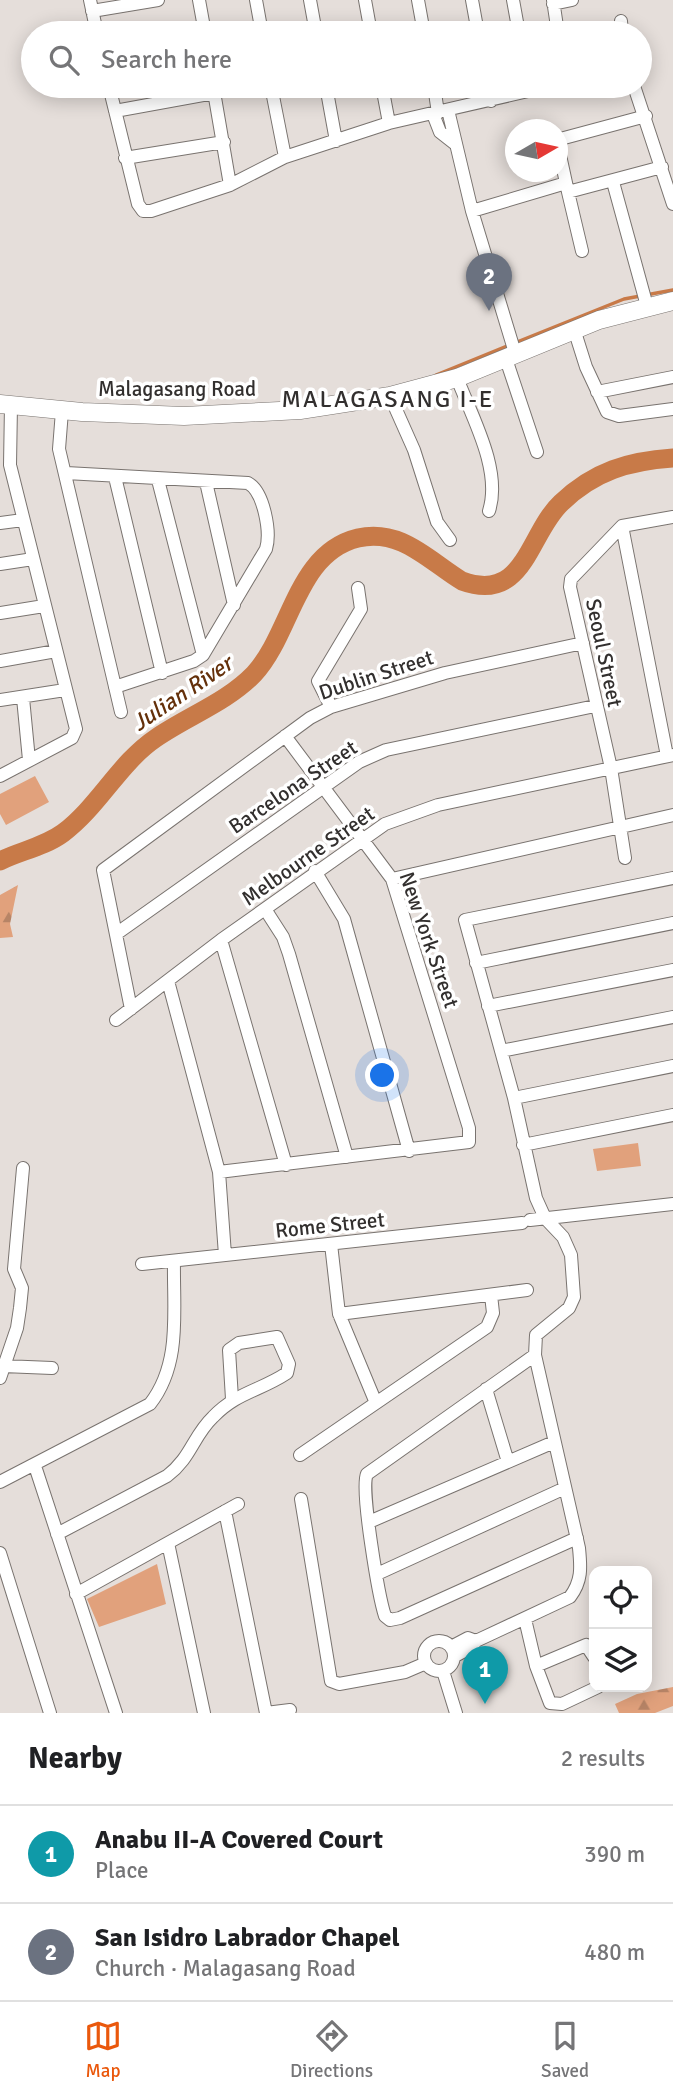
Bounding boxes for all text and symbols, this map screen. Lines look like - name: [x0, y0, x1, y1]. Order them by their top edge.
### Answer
- search box: [21, 21, 652, 98]
- icon: search: [45, 41, 83, 79]
- text: Search here: [101, 44, 232, 76]
- north arrow: [505, 119, 568, 182]
- pin: 2: [466, 253, 512, 311]
- street label: Malagasang Road: [98, 376, 256, 402]
- district label: MALAGASANG I-E: [282, 384, 494, 414]
- street label: Seoul Street: [580, 596, 628, 710]
- street label: Dublin Street: [316, 644, 436, 706]
- water label: Julian River: [127, 647, 241, 738]
- street label: Barcelona Street: [224, 734, 362, 840]
- street label: Melbourne Street: [237, 801, 379, 911]
- street label: New York Street: [394, 869, 464, 1011]
- your location: [365, 1058, 399, 1092]
- street label: Rome Street: [274, 1206, 386, 1244]
- map controls: [589, 1566, 652, 1692]
- button: locate: [589, 1566, 652, 1629]
- button: layers: [589, 1629, 652, 1692]
- pin: 1: [462, 1646, 508, 1704]
- text: Nearby: [28, 1740, 122, 1777]
- text: 2 results: [561, 1744, 645, 1773]
- text: Anabu II-A Covered Court: [95, 1824, 383, 1856]
- text: 1: [45, 1840, 57, 1869]
- text: 390 m: [584, 1840, 645, 1869]
- text: Place: [95, 1856, 149, 1885]
- text: San Isidro Labrador Chapel: [95, 1922, 400, 1954]
- text: 2: [45, 1938, 57, 1967]
- text: 480 m: [584, 1938, 645, 1967]
- text: Church · Malagasang Road: [95, 1954, 356, 1983]
- tab: Map: [84, 2017, 122, 2083]
- tab: Directions: [290, 2017, 373, 2083]
- tab: Saved: [541, 2017, 589, 2083]

